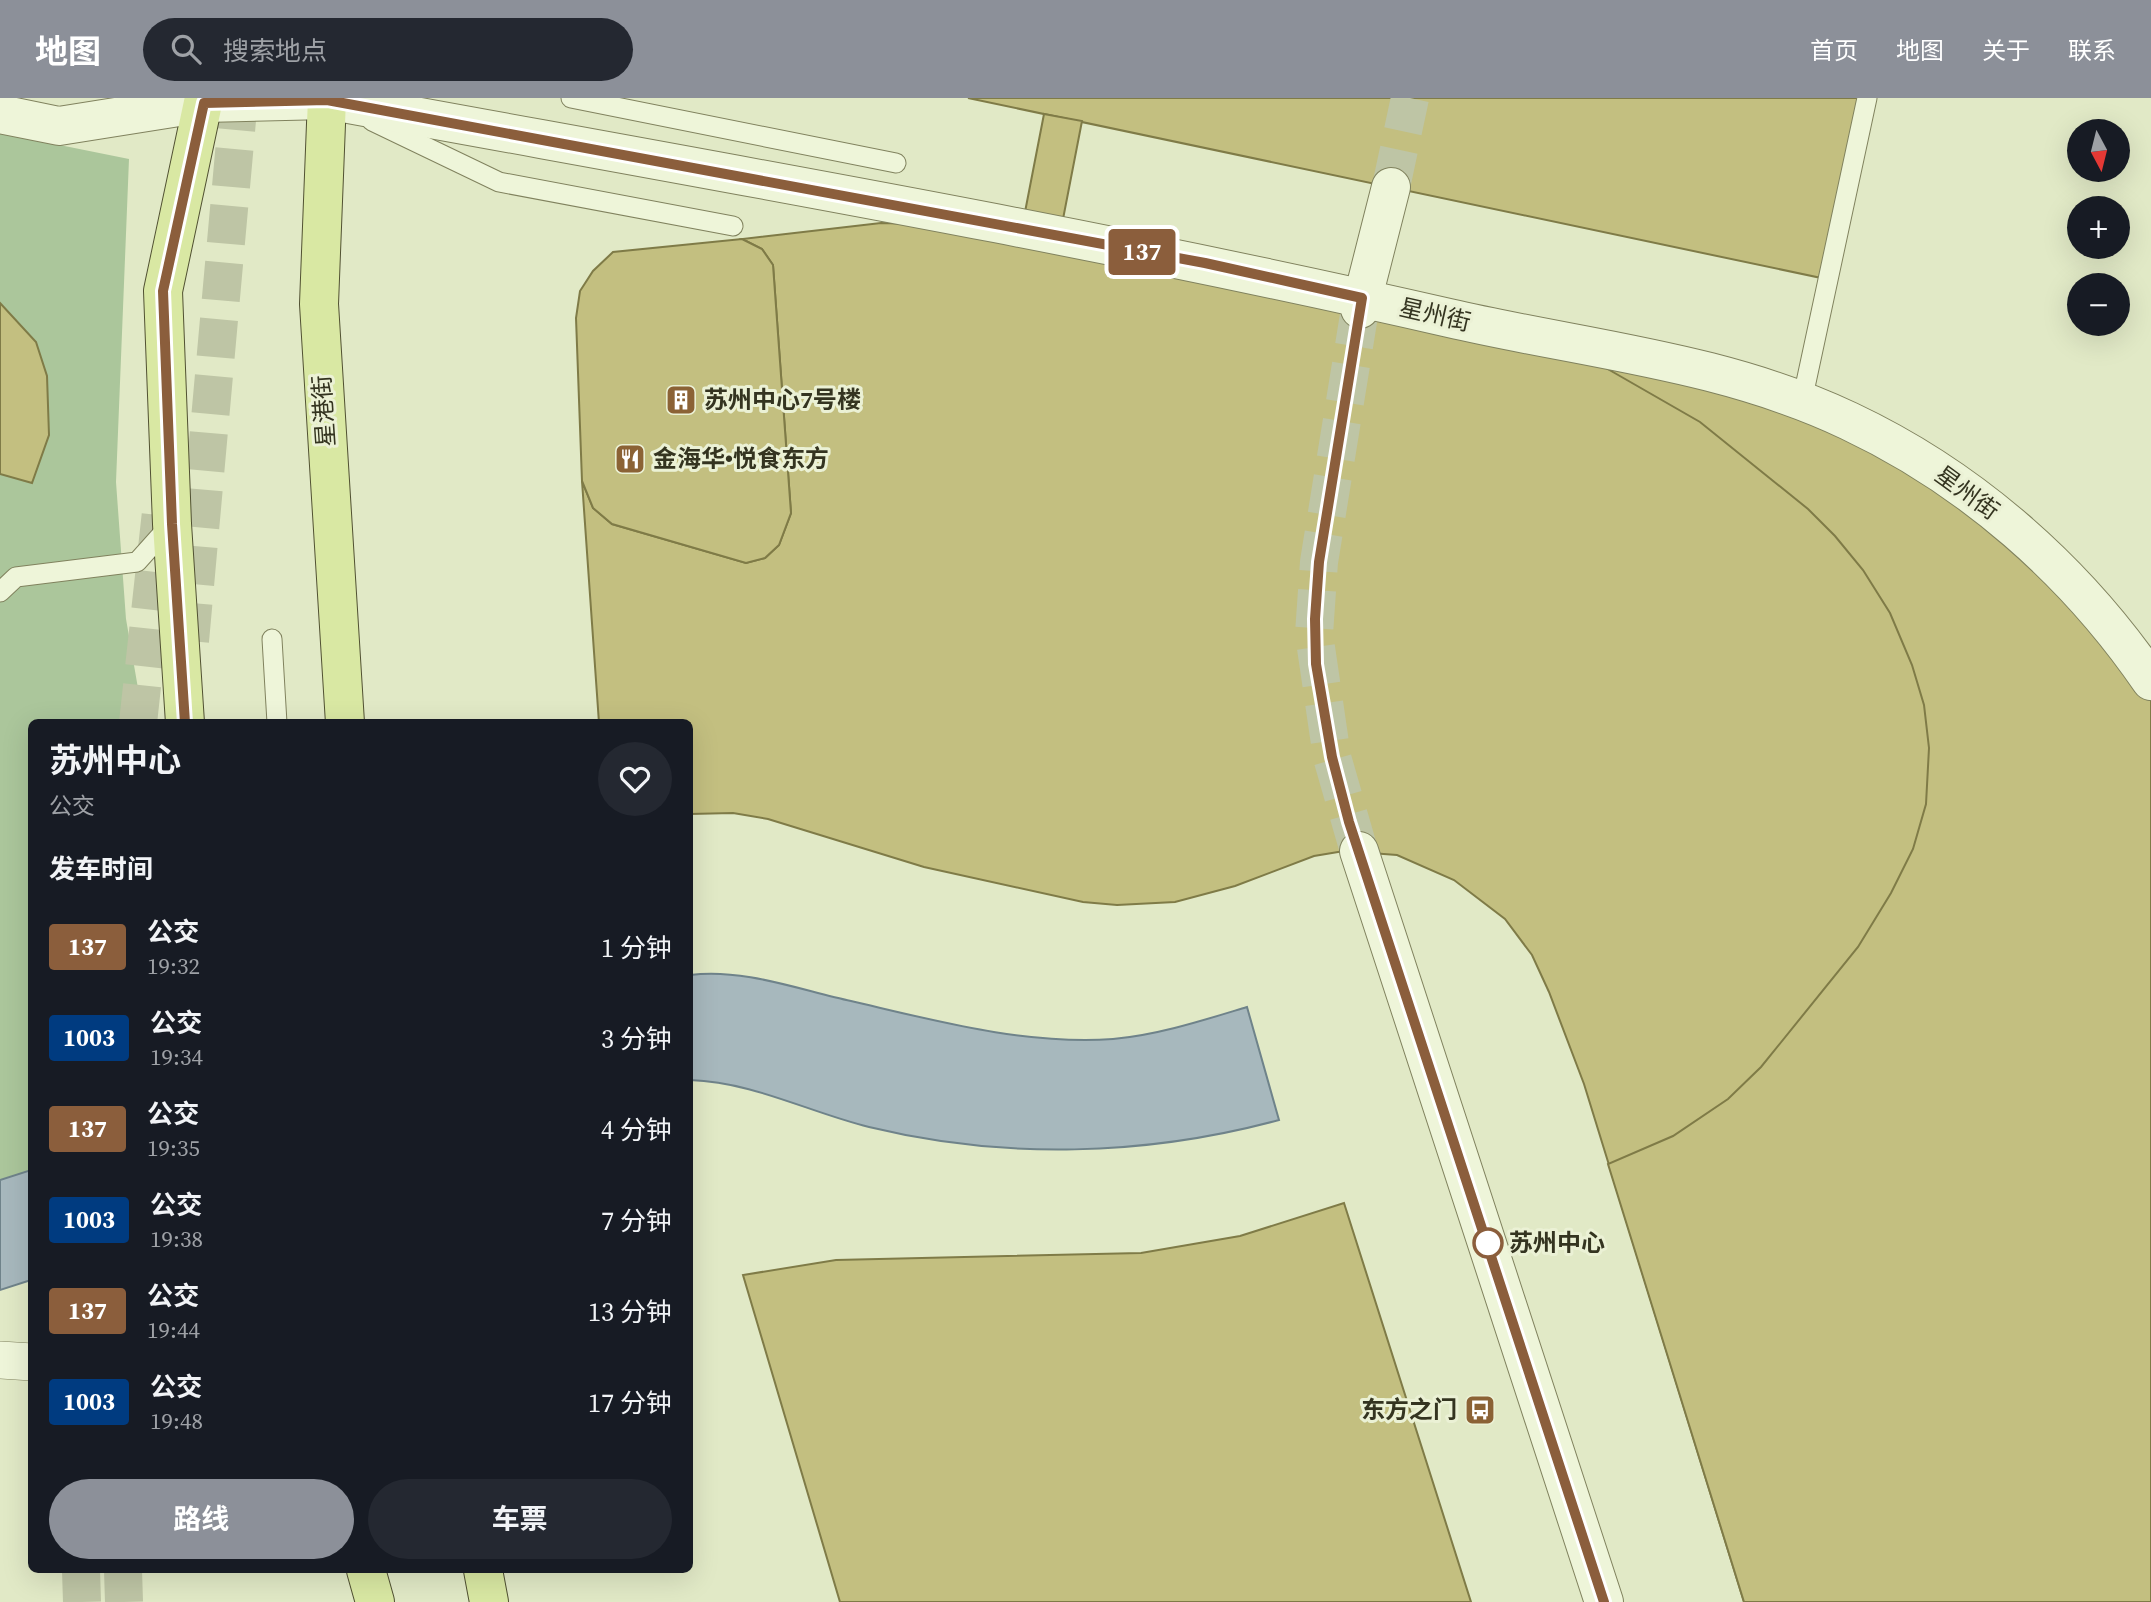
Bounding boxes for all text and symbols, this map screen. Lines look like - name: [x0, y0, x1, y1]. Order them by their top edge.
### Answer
- search box: [143, 18, 633, 81]
- text: 地图: [35, 29, 101, 74]
- icon: search: [167, 30, 205, 68]
- text: 搜索地点: [223, 33, 327, 69]
- text: 首页: [1810, 34, 1858, 67]
- text: 地图: [1896, 34, 1944, 67]
- text: 关于: [1982, 34, 2030, 67]
- text: 联系: [2068, 34, 2116, 67]
- north arrow: [2067, 119, 2130, 182]
- map controls: [2067, 119, 2130, 336]
- button: +: [2067, 196, 2130, 259]
- line badge: 137: [1102, 229, 1182, 275]
- text: 137: [1122, 235, 1162, 268]
- button: −: [2067, 273, 2130, 336]
- street label: 星州街: [1396, 290, 1474, 339]
- street label: 星港街: [305, 374, 342, 448]
- building icon: 苏州中心7号楼: [664, 383, 698, 417]
- place label: 苏州中心7号楼: [704, 383, 861, 416]
- restaurant icon: 金海华•悦食东方: [613, 442, 647, 476]
- place label: 金海华•悦食东方: [653, 442, 829, 475]
- street label: 星州街: [1928, 458, 2006, 527]
- text: 苏州中心: [49, 738, 181, 783]
- button: heart: [598, 742, 672, 816]
- text: 公交: [49, 790, 95, 822]
- text: 发车时间: [49, 851, 153, 887]
- text: 公交: [147, 914, 199, 950]
- text: 137: [68, 930, 107, 963]
- text: 1 分钟: [601, 930, 672, 966]
- text: 19:32: [147, 950, 200, 982]
- text: 公交: [150, 1005, 202, 1041]
- text: 1003: [63, 1021, 115, 1054]
- text: 3 分钟: [601, 1021, 672, 1057]
- text: 19:34: [150, 1041, 203, 1073]
- text: 公交: [147, 1096, 199, 1132]
- text: 137: [68, 1112, 107, 1145]
- text: 4 分钟: [601, 1112, 672, 1148]
- text: 19:35: [147, 1132, 200, 1164]
- text: 公交: [150, 1187, 202, 1223]
- text: 1003: [63, 1203, 115, 1236]
- text: 7 分钟: [601, 1203, 672, 1239]
- text: 19:38: [150, 1223, 203, 1255]
- place label: 苏州中心: [1509, 1226, 1605, 1259]
- marker: 苏州中心: [1473, 1228, 1503, 1258]
- text: 公交: [147, 1278, 199, 1314]
- text: 137: [68, 1294, 107, 1327]
- text: 13 分钟: [588, 1294, 672, 1330]
- text: 19:44: [147, 1314, 200, 1346]
- text: 公交: [150, 1369, 202, 1405]
- text: 1003: [63, 1385, 115, 1418]
- text: 17 分钟: [588, 1385, 672, 1421]
- place label: 东方之门: [1361, 1393, 1457, 1426]
- bus stop icon: 东方之门: [1463, 1393, 1497, 1427]
- text: 19:48: [150, 1405, 203, 1437]
- button: 路线: [49, 1479, 354, 1559]
- button: 车票: [368, 1479, 672, 1559]

